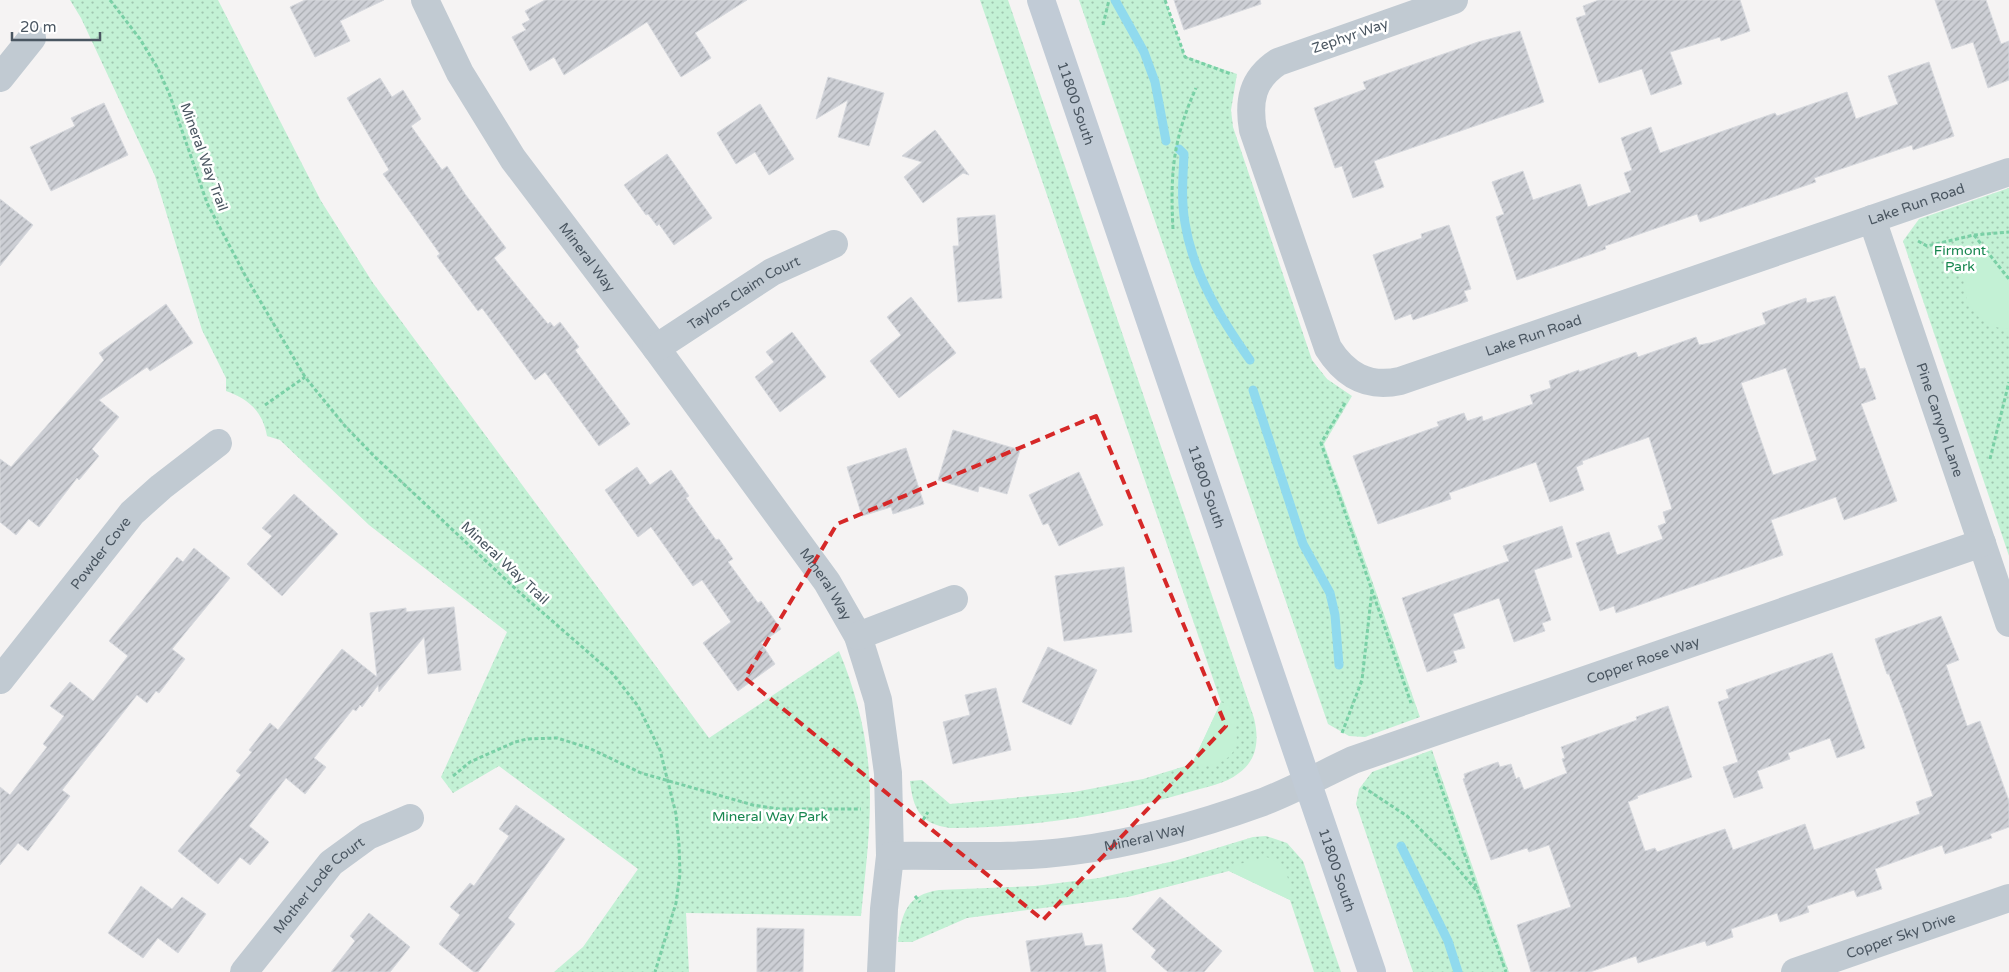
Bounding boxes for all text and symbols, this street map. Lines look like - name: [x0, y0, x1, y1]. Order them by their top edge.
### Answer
- scale bar: [12, 10, 100, 42]
- street label: Zephyr Way: [1310, 15, 1391, 57]
- text: 20 m: [20, 18, 57, 36]
- street label: 11800 South: [1054, 59, 1098, 147]
- street label: Mineral Way Trail: [177, 101, 231, 213]
- street label: Lake Run Road: [1866, 179, 1967, 228]
- street label: Mineral Way: [556, 219, 619, 296]
- park label: Firmont Park: [1934, 242, 1987, 275]
- street label: Taylors Claim Court: [684, 252, 803, 333]
- street label: Lake Run Road: [1483, 311, 1584, 360]
- street label: Pine Canyon Lane: [1913, 360, 1967, 479]
- street label: 11800 South: [1185, 443, 1229, 531]
- street label: Powder Cove: [67, 513, 134, 593]
- street label: Mineral Way Trail: [457, 518, 553, 608]
- street label: Mineral Way: [796, 545, 856, 624]
- street label: Copper Rose Way: [1584, 632, 1702, 687]
- park label: Mineral Way Park: [712, 808, 828, 825]
- street label: Mineral Way: [1103, 819, 1187, 855]
- street label: 11800 South: [1315, 826, 1359, 914]
- street label: Mother Lode Court: [269, 833, 368, 937]
- street label: Copper Sky Drive: [1844, 909, 1958, 962]

